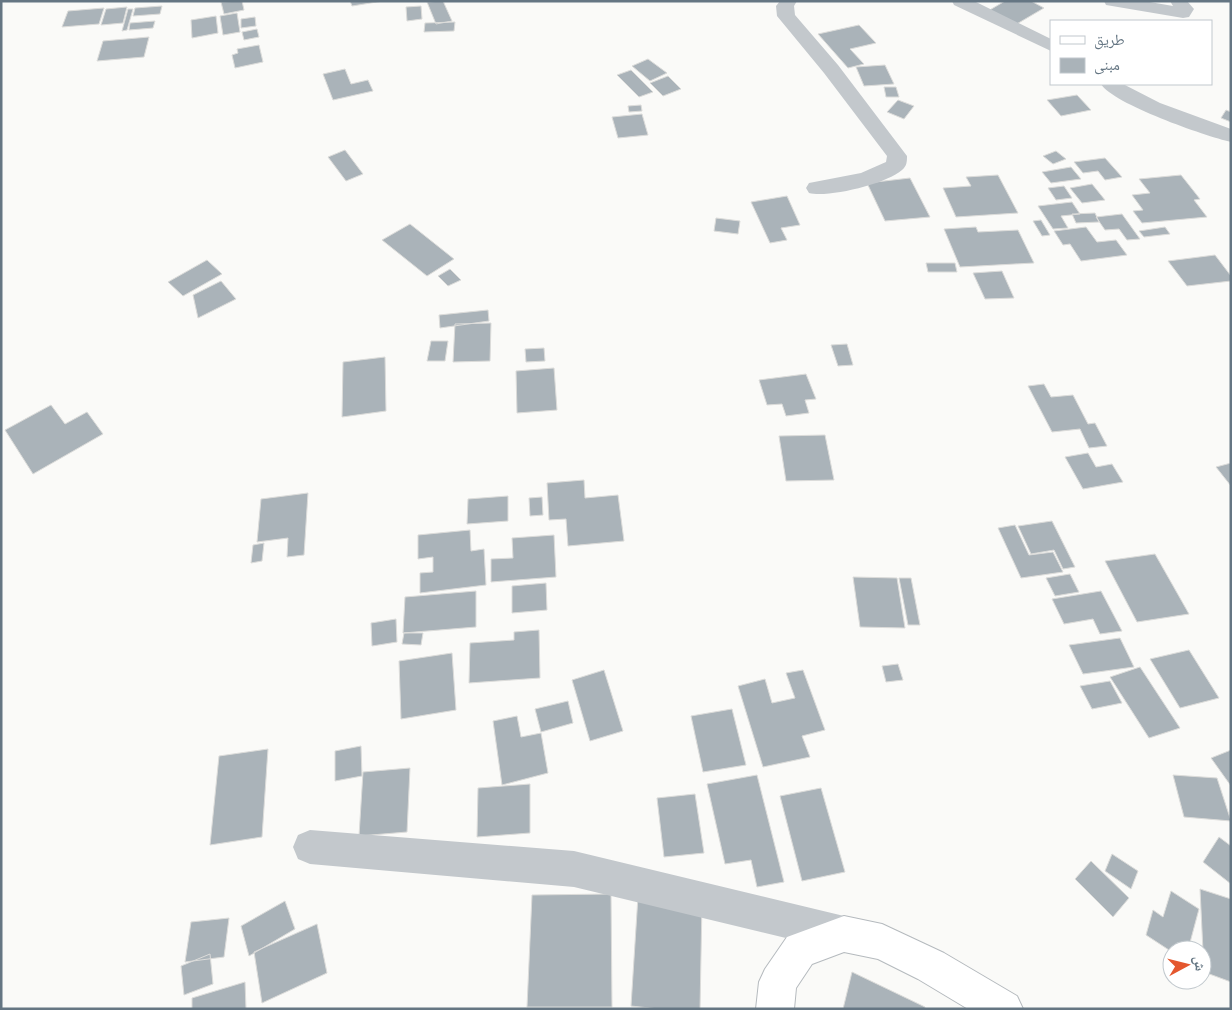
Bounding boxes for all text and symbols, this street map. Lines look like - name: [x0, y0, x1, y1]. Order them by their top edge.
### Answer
- legend: [1050, 20, 1212, 85]
- text: طريق: [1094, 33, 1125, 50]
- text: مبنى: [1094, 58, 1120, 75]
- north arrow: [1162, 940, 1212, 990]
- text: ش: [1190, 955, 1207, 972]

